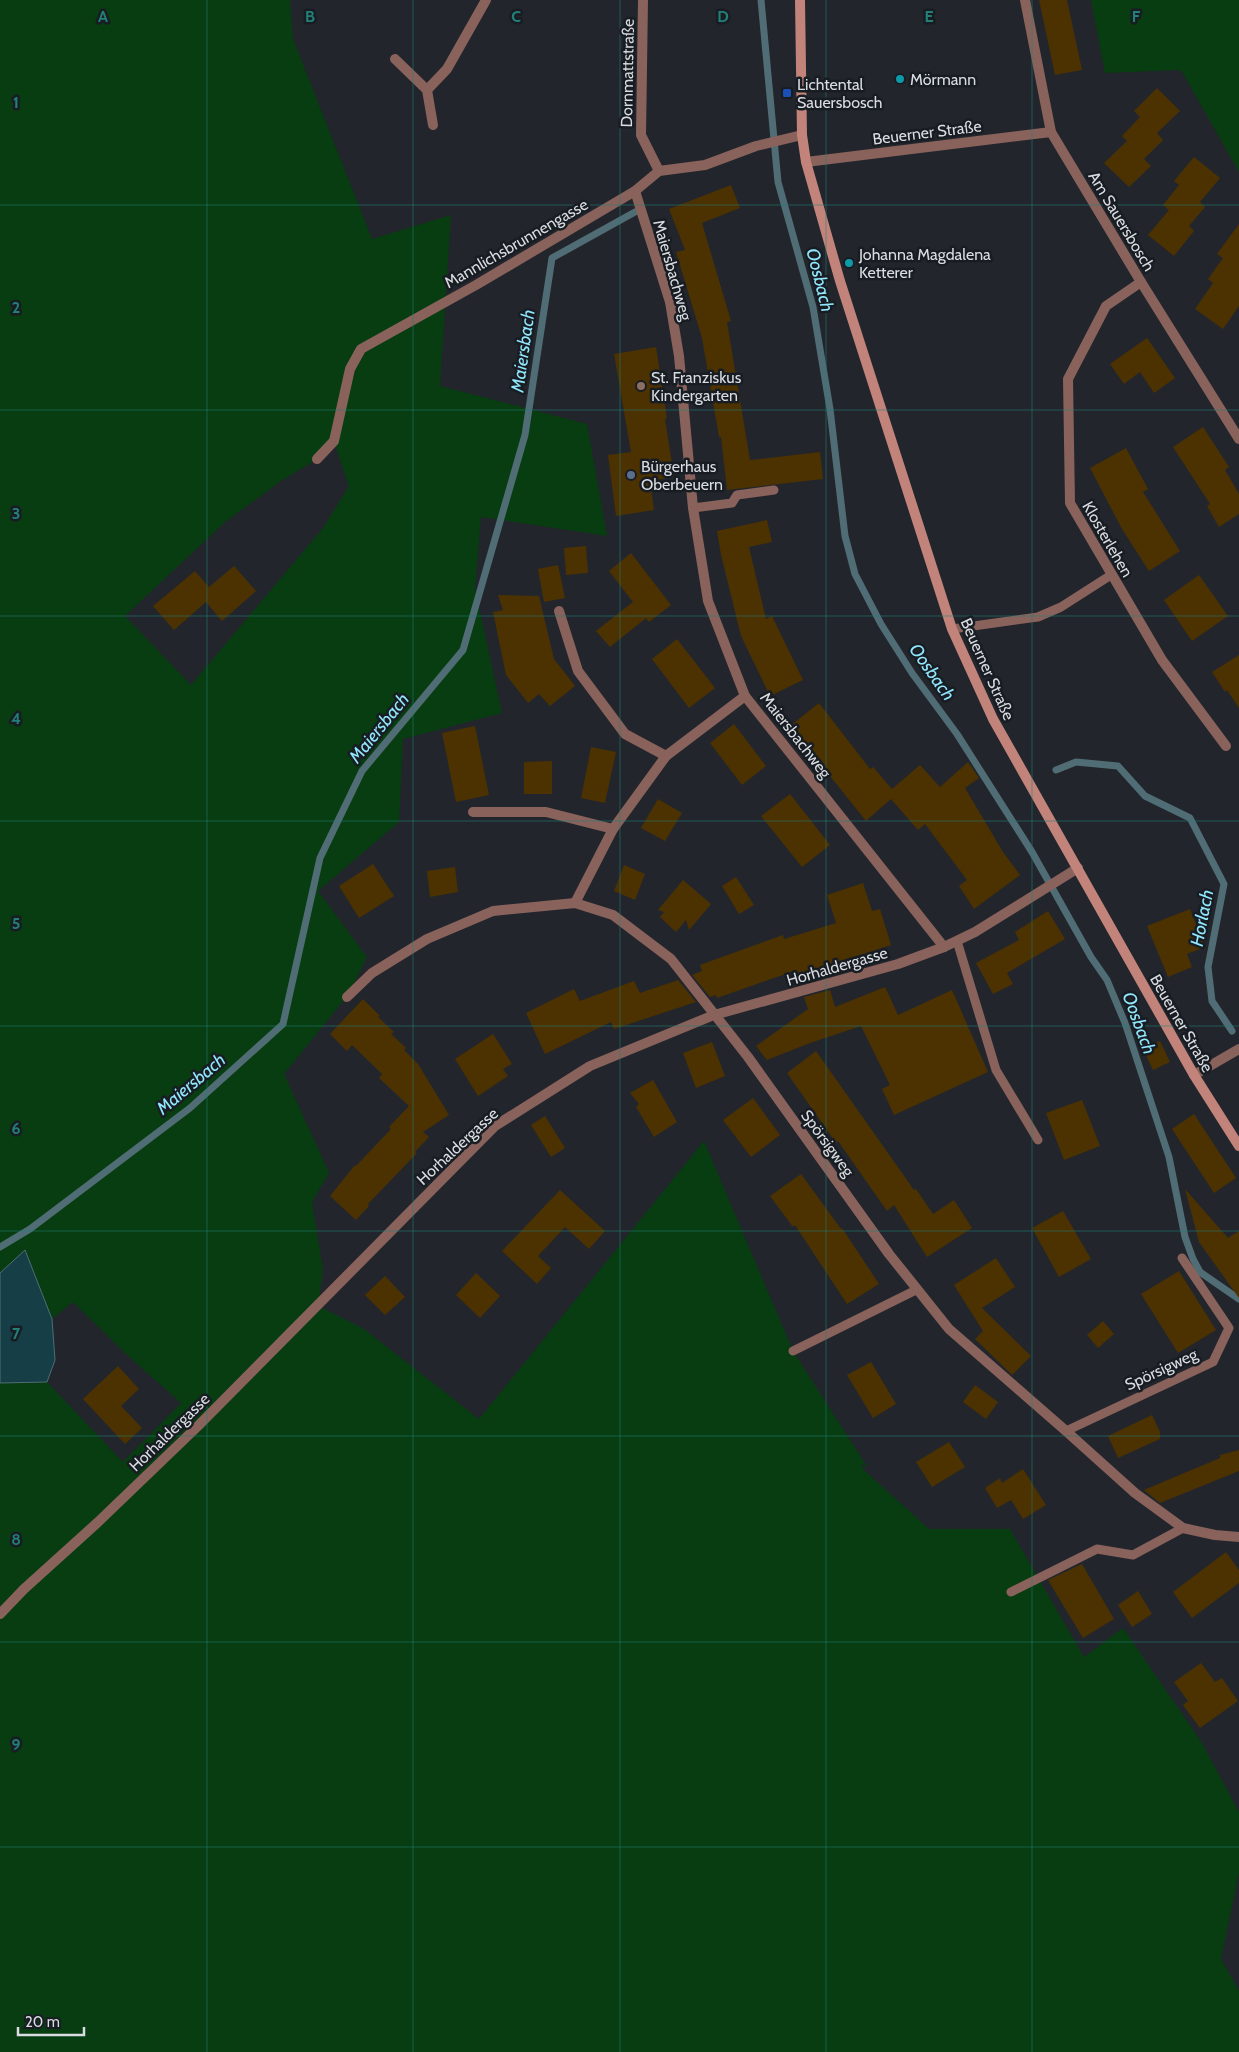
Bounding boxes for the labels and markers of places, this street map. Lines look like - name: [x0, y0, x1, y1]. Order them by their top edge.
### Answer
- place label: Mörmann: [910, 70, 976, 89]
- marker: Mörmann: [894, 73, 906, 85]
- place label: Lichtental Sauersbosch: [797, 75, 883, 112]
- marker: Lichtental Sauersbosch: [781, 87, 793, 99]
- place label: Johanna Magdalena Ketterer: [858, 245, 991, 282]
- marker: Johanna Magdalena Ketterer: [843, 257, 855, 269]
- place label: St. Franziskus Kindergarten: [651, 368, 742, 405]
- marker: St. Franziskus Kindergarten: [635, 380, 647, 392]
- place label: Bürgerhaus Oberbeuern: [641, 457, 723, 494]
- marker: Bürgerhaus Oberbeuern: [625, 469, 637, 481]

